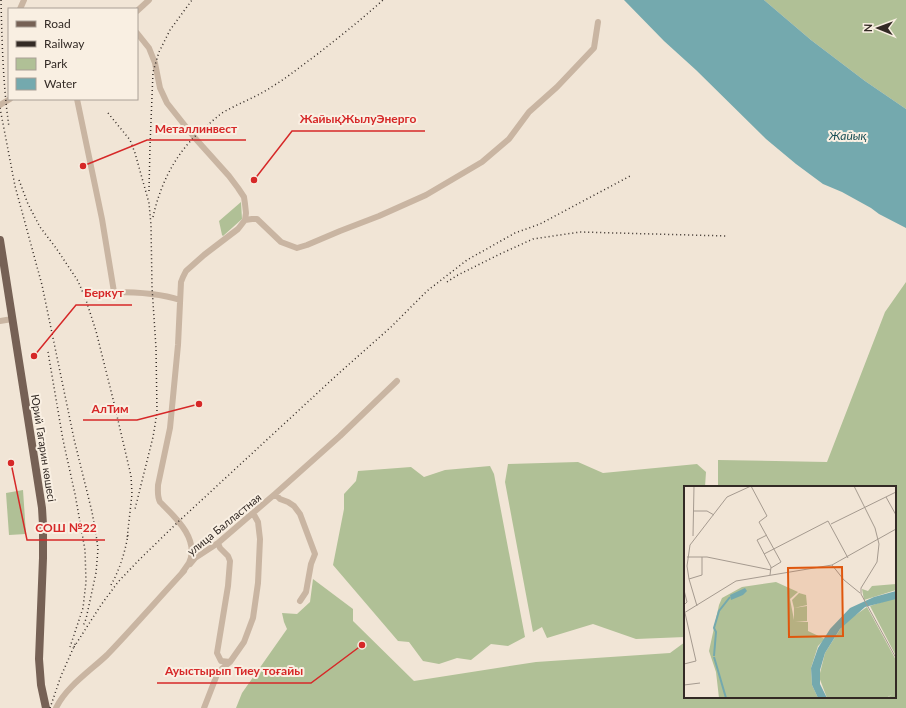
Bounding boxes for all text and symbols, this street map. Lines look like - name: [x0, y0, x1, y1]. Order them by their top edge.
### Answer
- legend: [8, 8, 138, 100]
- north arrow: [858, 8, 898, 48]
- text: Road: [44, 16, 71, 31]
- text: N: [861, 23, 874, 32]
- text: Railway: [44, 36, 85, 51]
- text: Park: [44, 56, 68, 71]
- text: Water: [44, 76, 77, 91]
- callout: ЖайықЖылуЭнерго: [292, 107, 425, 131]
- text: ЖайықЖылуЭнерго: [300, 111, 416, 126]
- callout: Металлинвест: [147, 116, 246, 140]
- text: Металлинвест: [155, 121, 238, 136]
- water label: Жайық: [828, 128, 867, 143]
- callout: Беркут: [76, 281, 132, 305]
- text: Беркут: [84, 285, 125, 300]
- street label: Юрий Гагарин көшесі: [29, 393, 59, 503]
- callout: АлТим: [83, 396, 137, 420]
- text: АлТим: [90, 401, 129, 416]
- inset map: [684, 486, 896, 698]
- street label: улица Балластная: [184, 490, 264, 558]
- callout: СОШ №22: [27, 516, 105, 540]
- text: СОШ №22: [35, 520, 97, 535]
- callout: Ауыстырып Тиеу тоғайы: [157, 659, 311, 683]
- text: Ауыстырып Тиеу тоғайы: [164, 663, 303, 678]

